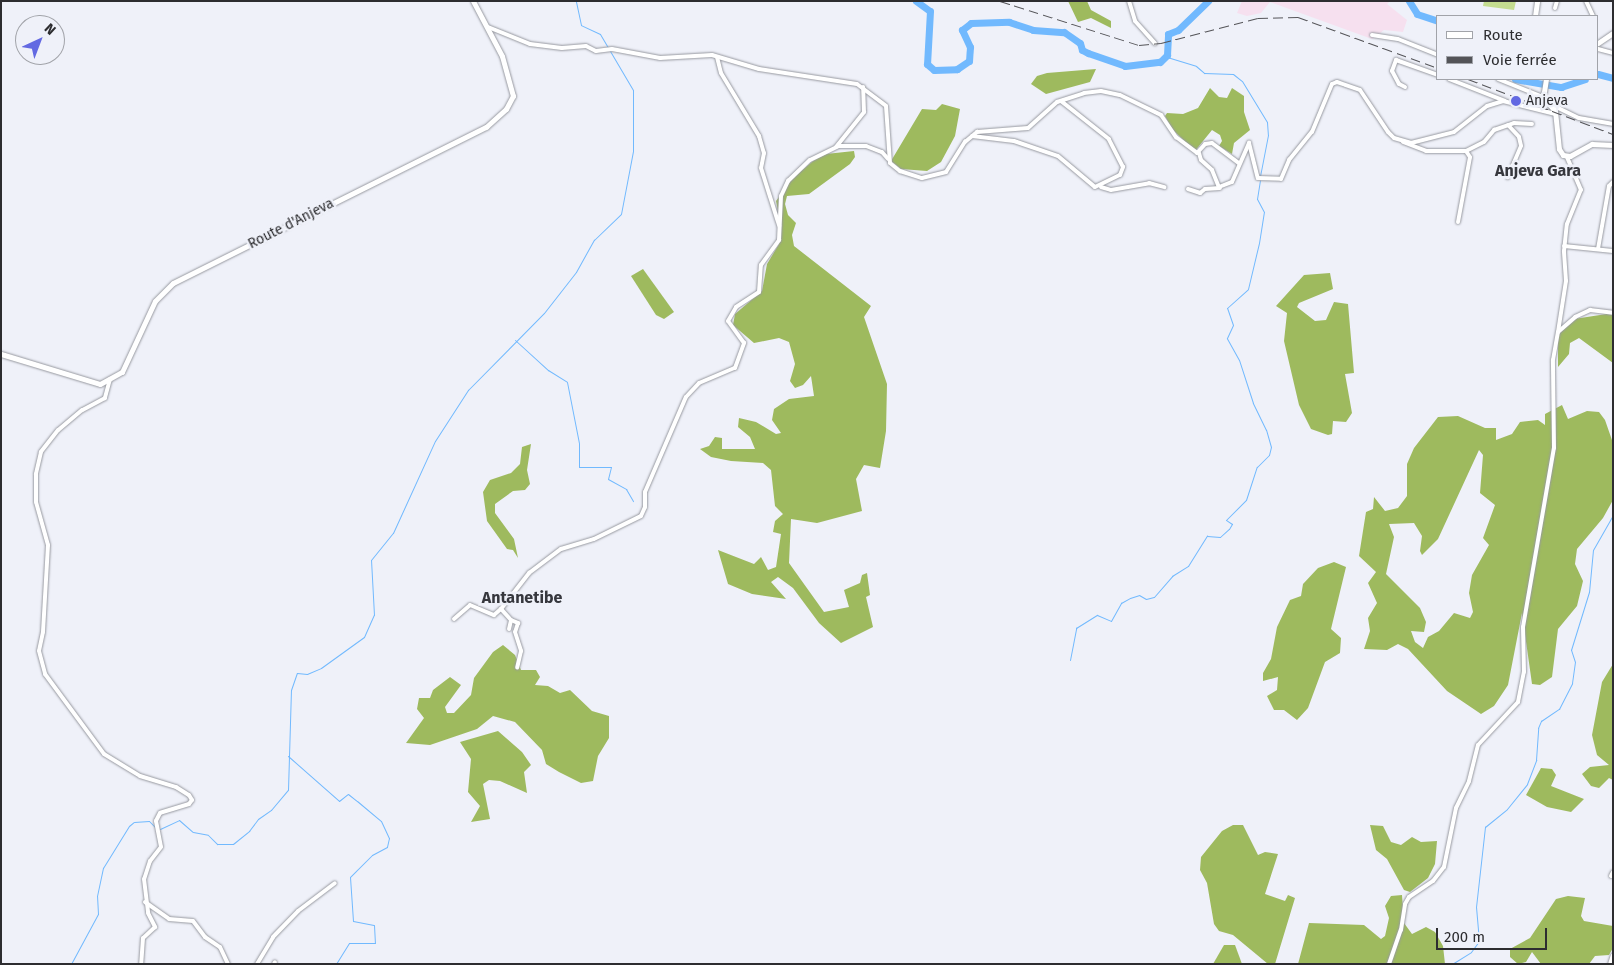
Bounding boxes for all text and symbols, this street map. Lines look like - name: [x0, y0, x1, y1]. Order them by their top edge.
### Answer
- north arrow: [15, 15, 65, 65]
- legend: [1436, 15, 1599, 80]
- text: N: [41, 20, 59, 39]
- text: Route: [1483, 26, 1523, 44]
- text: Voie ferrée: [1483, 51, 1557, 69]
- place label: Anjeva: [1526, 93, 1568, 109]
- marker: Anjeva: [1510, 95, 1522, 107]
- district label: Anjeva Gara: [1495, 161, 1581, 181]
- street label: Route d'Anjeva: [245, 195, 337, 253]
- district label: Antanetibe: [482, 588, 562, 608]
- scale bar: [1439, 918, 1550, 950]
- text: 200 m: [1444, 928, 1485, 946]

